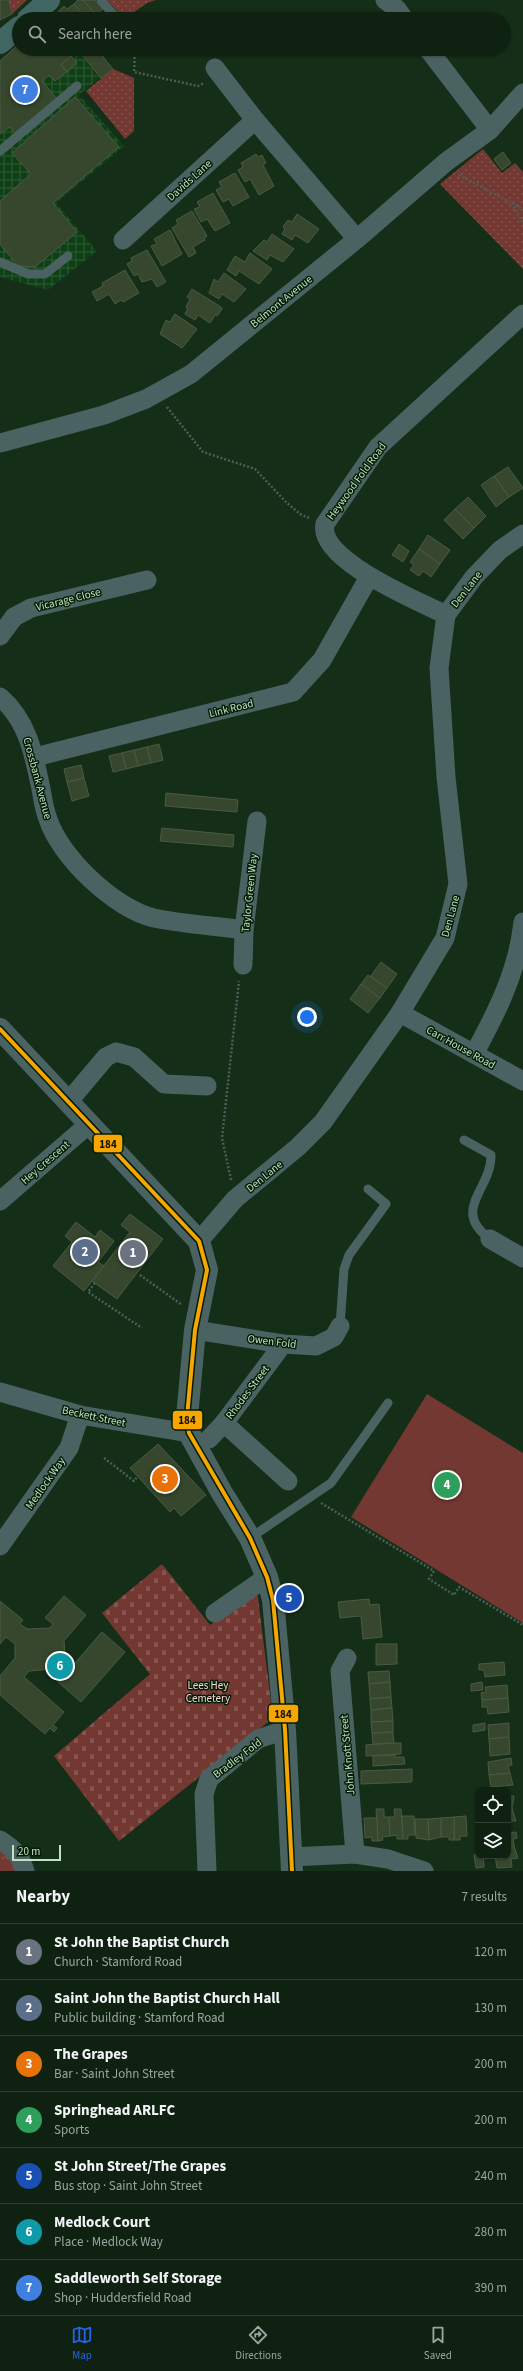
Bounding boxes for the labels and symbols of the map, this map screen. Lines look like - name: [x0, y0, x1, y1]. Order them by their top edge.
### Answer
- pin: 7: [12, 75, 38, 105]
- street label: Davids Lane: [164, 156, 215, 204]
- street label: Belmont Avenue: [247, 271, 316, 331]
- street label: Heywood Fold Road: [323, 440, 389, 523]
- street label: Den Lane: [447, 567, 486, 611]
- street label: Vicarage Close: [34, 584, 103, 615]
- street label: Link Road: [207, 696, 255, 721]
- street label: Crossbank Avenue: [19, 736, 56, 821]
- street label: Taylor Green Way: [238, 853, 261, 933]
- street label: Den Lane: [438, 893, 463, 939]
- your location: [297, 1007, 317, 1027]
- street label: Carr House Road: [424, 1022, 498, 1073]
- line badge: 184: [93, 1134, 123, 1153]
- street label: Hey Crescent: [18, 1137, 73, 1188]
- text: 184: [99, 1137, 117, 1152]
- street label: Den Lane: [243, 1157, 286, 1196]
- pin: 2: [72, 1237, 98, 1267]
- pin: 1: [120, 1238, 146, 1268]
- street label: Owen Fold: [247, 1331, 297, 1352]
- street label: Rhodes Street: [222, 1362, 273, 1422]
- street label: Beckett Street: [61, 1402, 127, 1431]
- line badge: 184: [172, 1410, 203, 1430]
- text: 184: [178, 1413, 196, 1428]
- street label: Medlock Way: [22, 1454, 69, 1512]
- pin: 3: [152, 1464, 178, 1494]
- pin: 4: [434, 1470, 460, 1500]
- pin: 5: [276, 1583, 302, 1613]
- pin: 6: [47, 1651, 73, 1681]
- park label: Lees Hey Cemetery: [186, 1678, 230, 1706]
- line badge: 184: [268, 1704, 299, 1723]
- text: 184: [274, 1707, 292, 1722]
- street label: John Knott Street: [336, 1714, 358, 1796]
- street label: Bradley Fold: [210, 1735, 265, 1782]
- scale bar: [12, 1843, 61, 1862]

